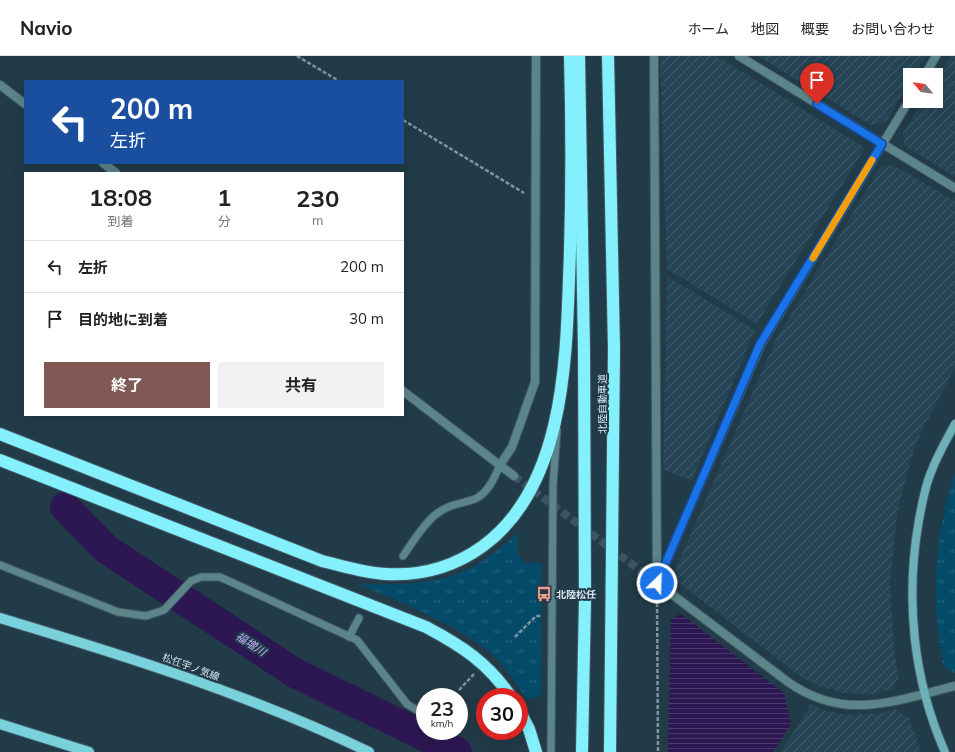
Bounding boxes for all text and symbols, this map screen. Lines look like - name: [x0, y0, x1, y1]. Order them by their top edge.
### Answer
- text: Navio: [20, 16, 73, 40]
- text: ホーム: [687, 20, 729, 38]
- text: 地図: [751, 20, 779, 38]
- text: 概要: [801, 20, 829, 38]
- text: お問い合わせ: [851, 20, 935, 38]
- pin: [800, 63, 834, 104]
- north arrow: [903, 68, 943, 108]
- map controls: [903, 68, 943, 108]
- icon: arrive: [806, 69, 828, 91]
- text: 200 m: [110, 91, 193, 126]
- icon: left: [44, 96, 96, 148]
- text: 左折: [110, 129, 146, 152]
- text: 18:08: [89, 182, 152, 212]
- text: 1: [217, 182, 231, 212]
- text: 230: [296, 183, 339, 213]
- text: m: [312, 212, 323, 228]
- text: 到着: [107, 213, 133, 229]
- text: 分: [218, 213, 231, 229]
- icon: left: [44, 256, 66, 278]
- text: 200 m: [340, 257, 384, 276]
- text: 左折: [78, 258, 108, 277]
- icon: arrive: [44, 308, 66, 330]
- text: 30 m: [349, 309, 384, 328]
- text: 目的地に到着: [78, 310, 168, 329]
- button: 終了: [44, 362, 210, 408]
- button: 共有: [218, 362, 384, 408]
- street label: 北陸自動車道: [596, 374, 609, 434]
- position arrow: [636, 562, 678, 604]
- bus stop icon: 北陸松任: [535, 585, 553, 603]
- place label: 北陸松任: [556, 588, 596, 601]
- water label: 福増川: [233, 629, 269, 659]
- street label: 松任宇ノ気線: [161, 651, 221, 683]
- speed limit sign: 30: [476, 688, 528, 740]
- text: 23: [430, 696, 454, 721]
- text: km/h: [431, 717, 453, 730]

